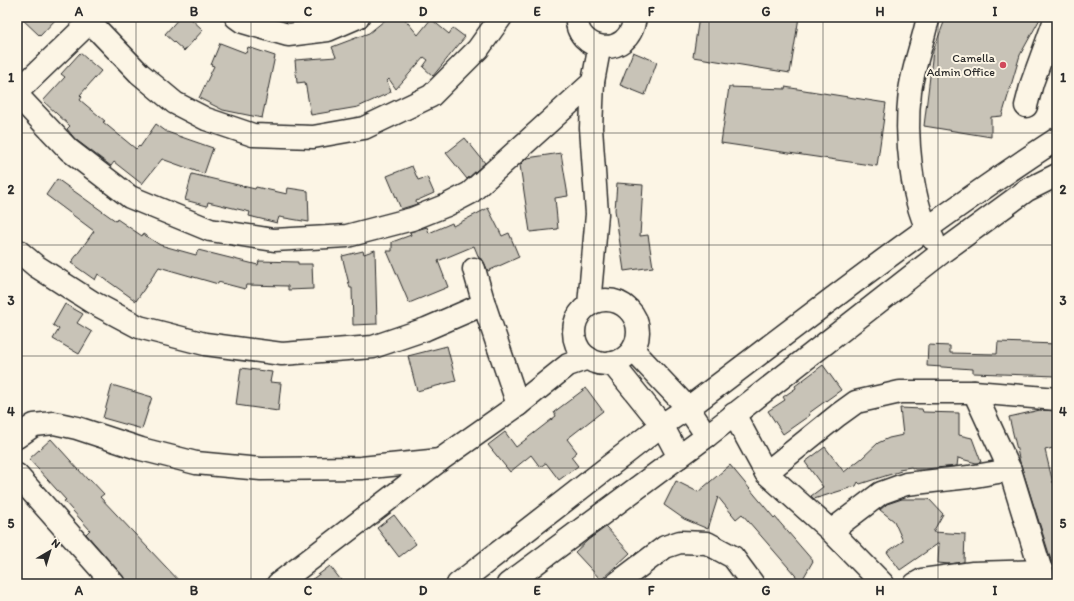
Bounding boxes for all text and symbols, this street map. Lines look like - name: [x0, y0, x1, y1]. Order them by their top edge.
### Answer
- text: A: [74, 4, 84, 19]
- text: B: [190, 4, 199, 19]
- text: C: [304, 4, 313, 19]
- text: D: [419, 4, 428, 19]
- text: E: [533, 4, 541, 19]
- text: F: [648, 4, 655, 19]
- text: G: [762, 4, 771, 19]
- text: H: [876, 4, 885, 19]
- text: I: [993, 4, 998, 19]
- place label: Camella Admin Office: [927, 51, 996, 79]
- marker: Camella Admin Office: [998, 60, 1008, 70]
- text: 1: [8, 70, 14, 85]
- text: 1: [1060, 70, 1066, 85]
- text: 2: [8, 182, 15, 197]
- text: 2: [1060, 182, 1067, 197]
- text: 3: [7, 293, 15, 308]
- text: 3: [1059, 293, 1067, 308]
- text: 4: [7, 404, 15, 419]
- text: 4: [1059, 404, 1067, 419]
- text: 5: [8, 516, 15, 531]
- text: 5: [1060, 516, 1067, 531]
- north arrow: [30, 531, 70, 571]
- text: N: [49, 536, 63, 551]
- text: A: [74, 583, 84, 598]
- text: B: [190, 583, 199, 598]
- text: C: [304, 583, 313, 598]
- text: D: [419, 583, 428, 598]
- text: E: [533, 583, 541, 598]
- text: F: [648, 583, 655, 598]
- text: G: [762, 583, 771, 598]
- text: H: [876, 583, 885, 598]
- text: I: [993, 583, 998, 598]

